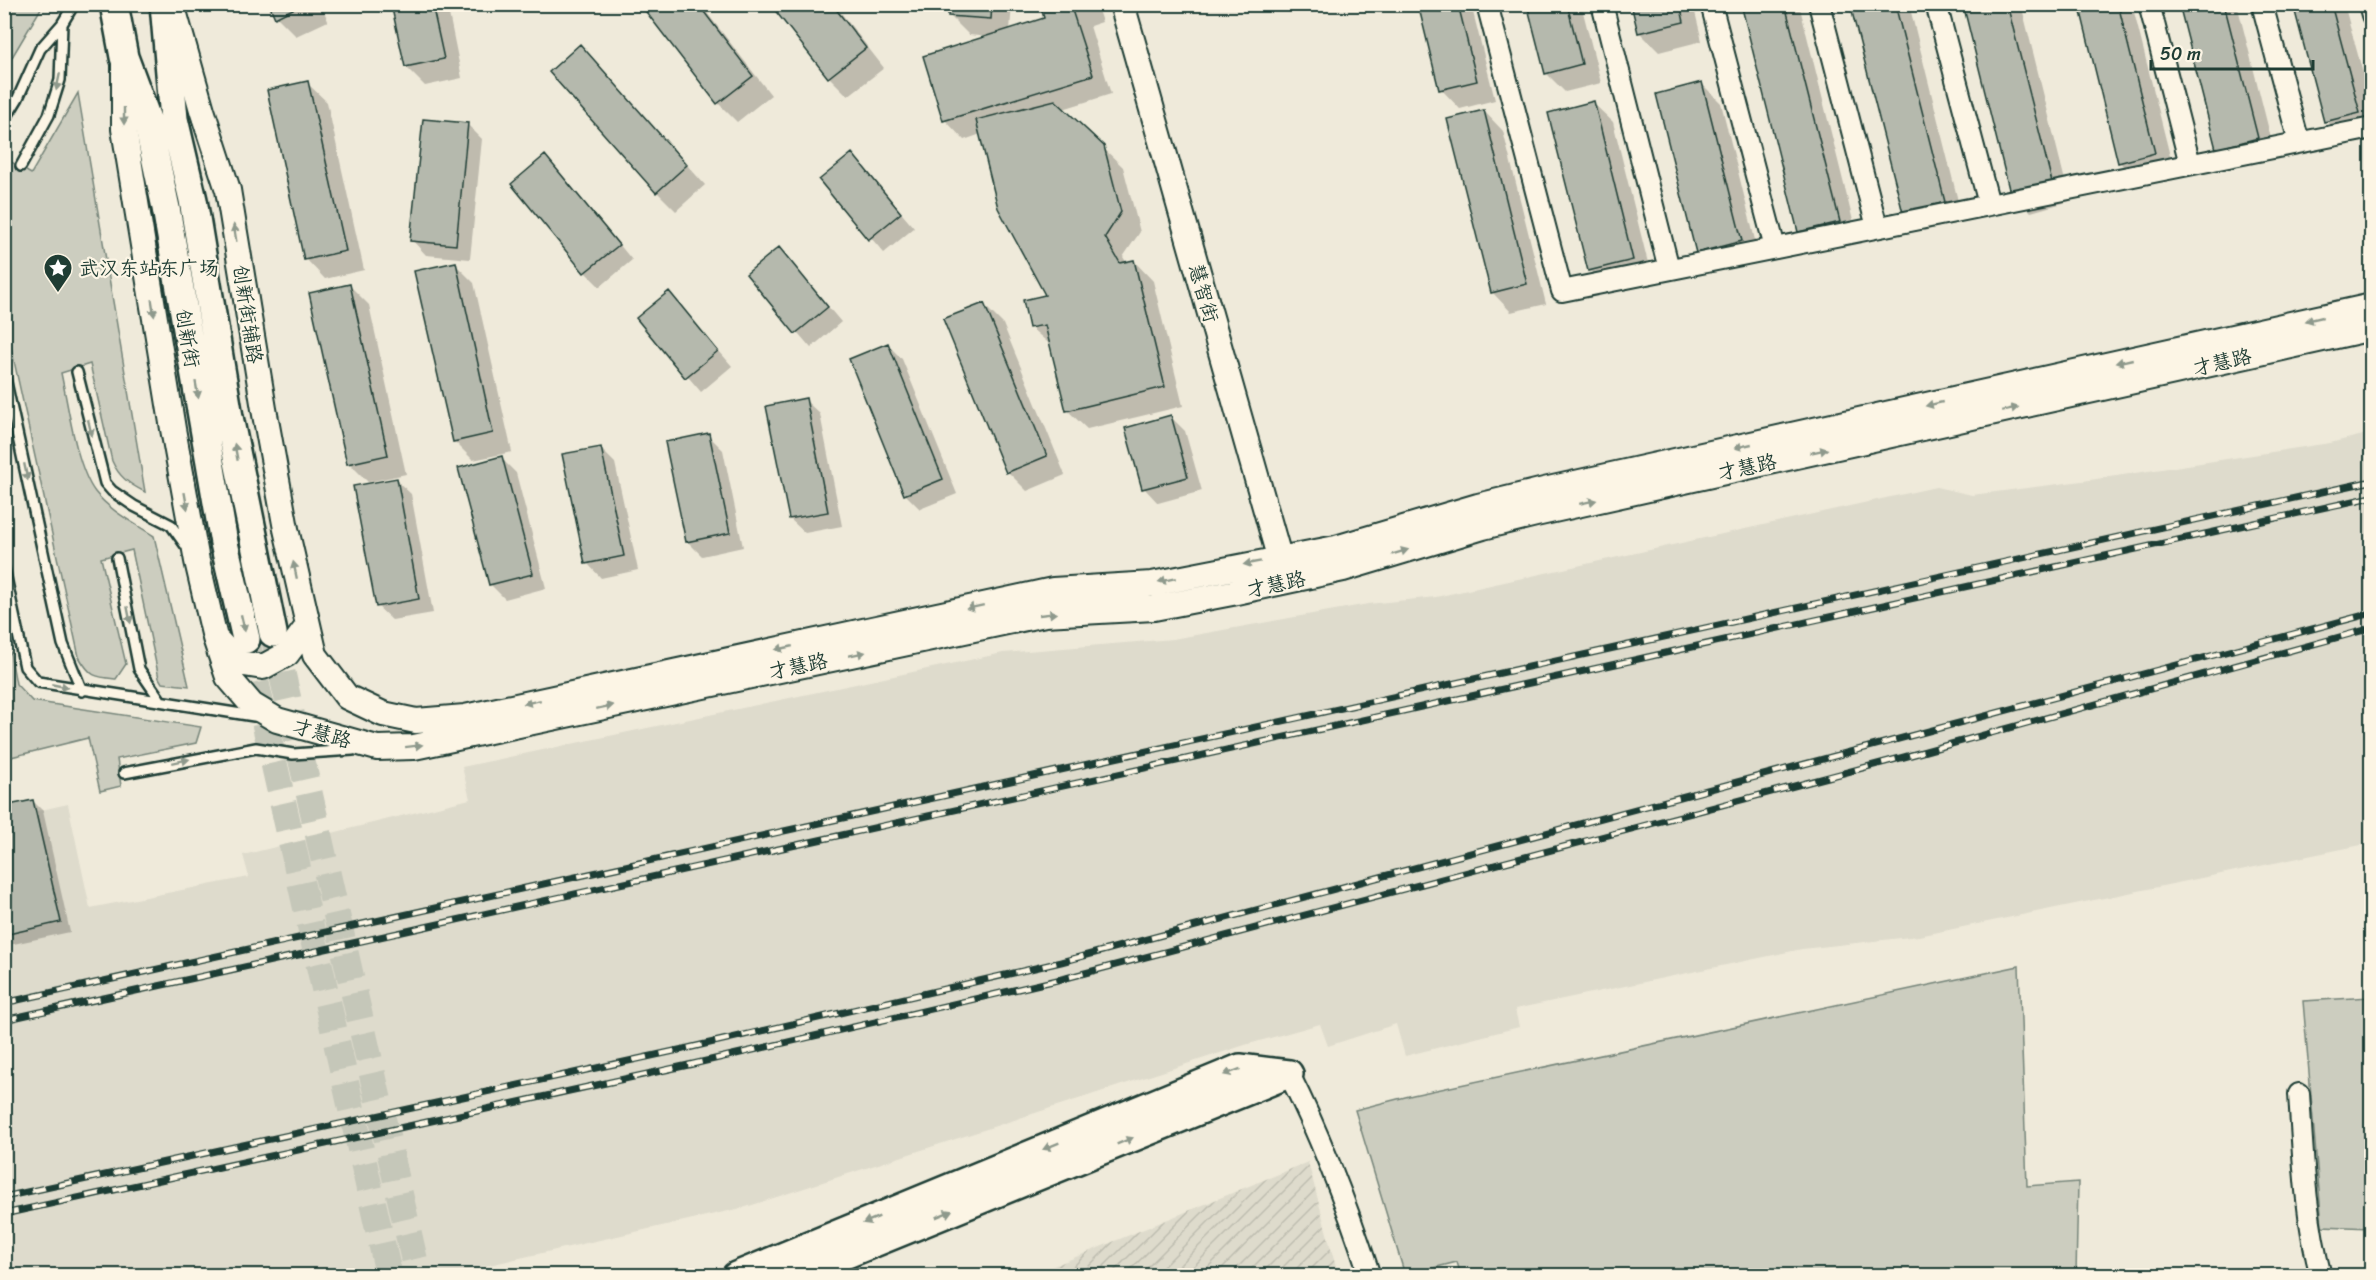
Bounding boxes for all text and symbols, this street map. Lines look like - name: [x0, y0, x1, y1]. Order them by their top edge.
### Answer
- scale bar: [2151, 33, 2313, 71]
- text: 50 m: [2160, 38, 2201, 70]
- one-way arrow: [53, 73, 62, 92]
- one-way arrow: [119, 106, 129, 125]
- one-way arrow: [231, 224, 240, 243]
- place label: 武汉东站东广场: [79, 251, 219, 286]
- place icon: 武汉东站东广场: [42, 252, 74, 294]
- street label: 慧智街: [1178, 259, 1229, 327]
- street label: 创新街辅路: [222, 262, 273, 367]
- one-way arrow: [149, 299, 158, 318]
- street label: 创新街: [165, 306, 210, 371]
- one-way arrow: [2305, 314, 2324, 324]
- street label: 才慧路: [2189, 338, 2256, 386]
- one-way arrow: [2114, 357, 2133, 366]
- one-way arrow: [192, 381, 201, 400]
- one-way arrow: [1925, 399, 1943, 409]
- one-way arrow: [2001, 404, 2020, 413]
- one-way arrow: [86, 419, 96, 438]
- one-way arrow: [231, 442, 240, 461]
- one-way arrow: [1734, 442, 1753, 451]
- street label: 才慧路: [1714, 444, 1781, 491]
- one-way arrow: [1810, 446, 1829, 455]
- one-way arrow: [22, 462, 31, 481]
- one-way arrow: [182, 491, 191, 510]
- one-way arrow: [1579, 497, 1598, 506]
- one-way arrow: [1391, 547, 1409, 556]
- one-way arrow: [1242, 559, 1261, 568]
- one-way arrow: [289, 561, 299, 579]
- street label: 才慧路: [1243, 561, 1310, 608]
- one-way arrow: [1158, 576, 1177, 585]
- one-way arrow: [965, 603, 984, 612]
- one-way arrow: [125, 606, 134, 625]
- one-way arrow: [1039, 610, 1058, 619]
- one-way arrow: [238, 613, 248, 632]
- street label: 才慧路: [765, 643, 832, 690]
- one-way arrow: [774, 644, 793, 653]
- one-way arrow: [848, 648, 867, 658]
- one-way arrow: [50, 682, 69, 691]
- one-way arrow: [522, 698, 541, 707]
- one-way arrow: [596, 701, 614, 711]
- street label: 才慧路: [288, 708, 356, 759]
- one-way arrow: [405, 741, 424, 751]
- one-way arrow: [172, 756, 191, 766]
- one-way arrow: [1222, 1067, 1240, 1077]
- one-way arrow: [1116, 1136, 1134, 1145]
- one-way arrow: [1042, 1141, 1060, 1151]
- one-way arrow: [935, 1209, 953, 1218]
- one-way arrow: [862, 1216, 880, 1225]

